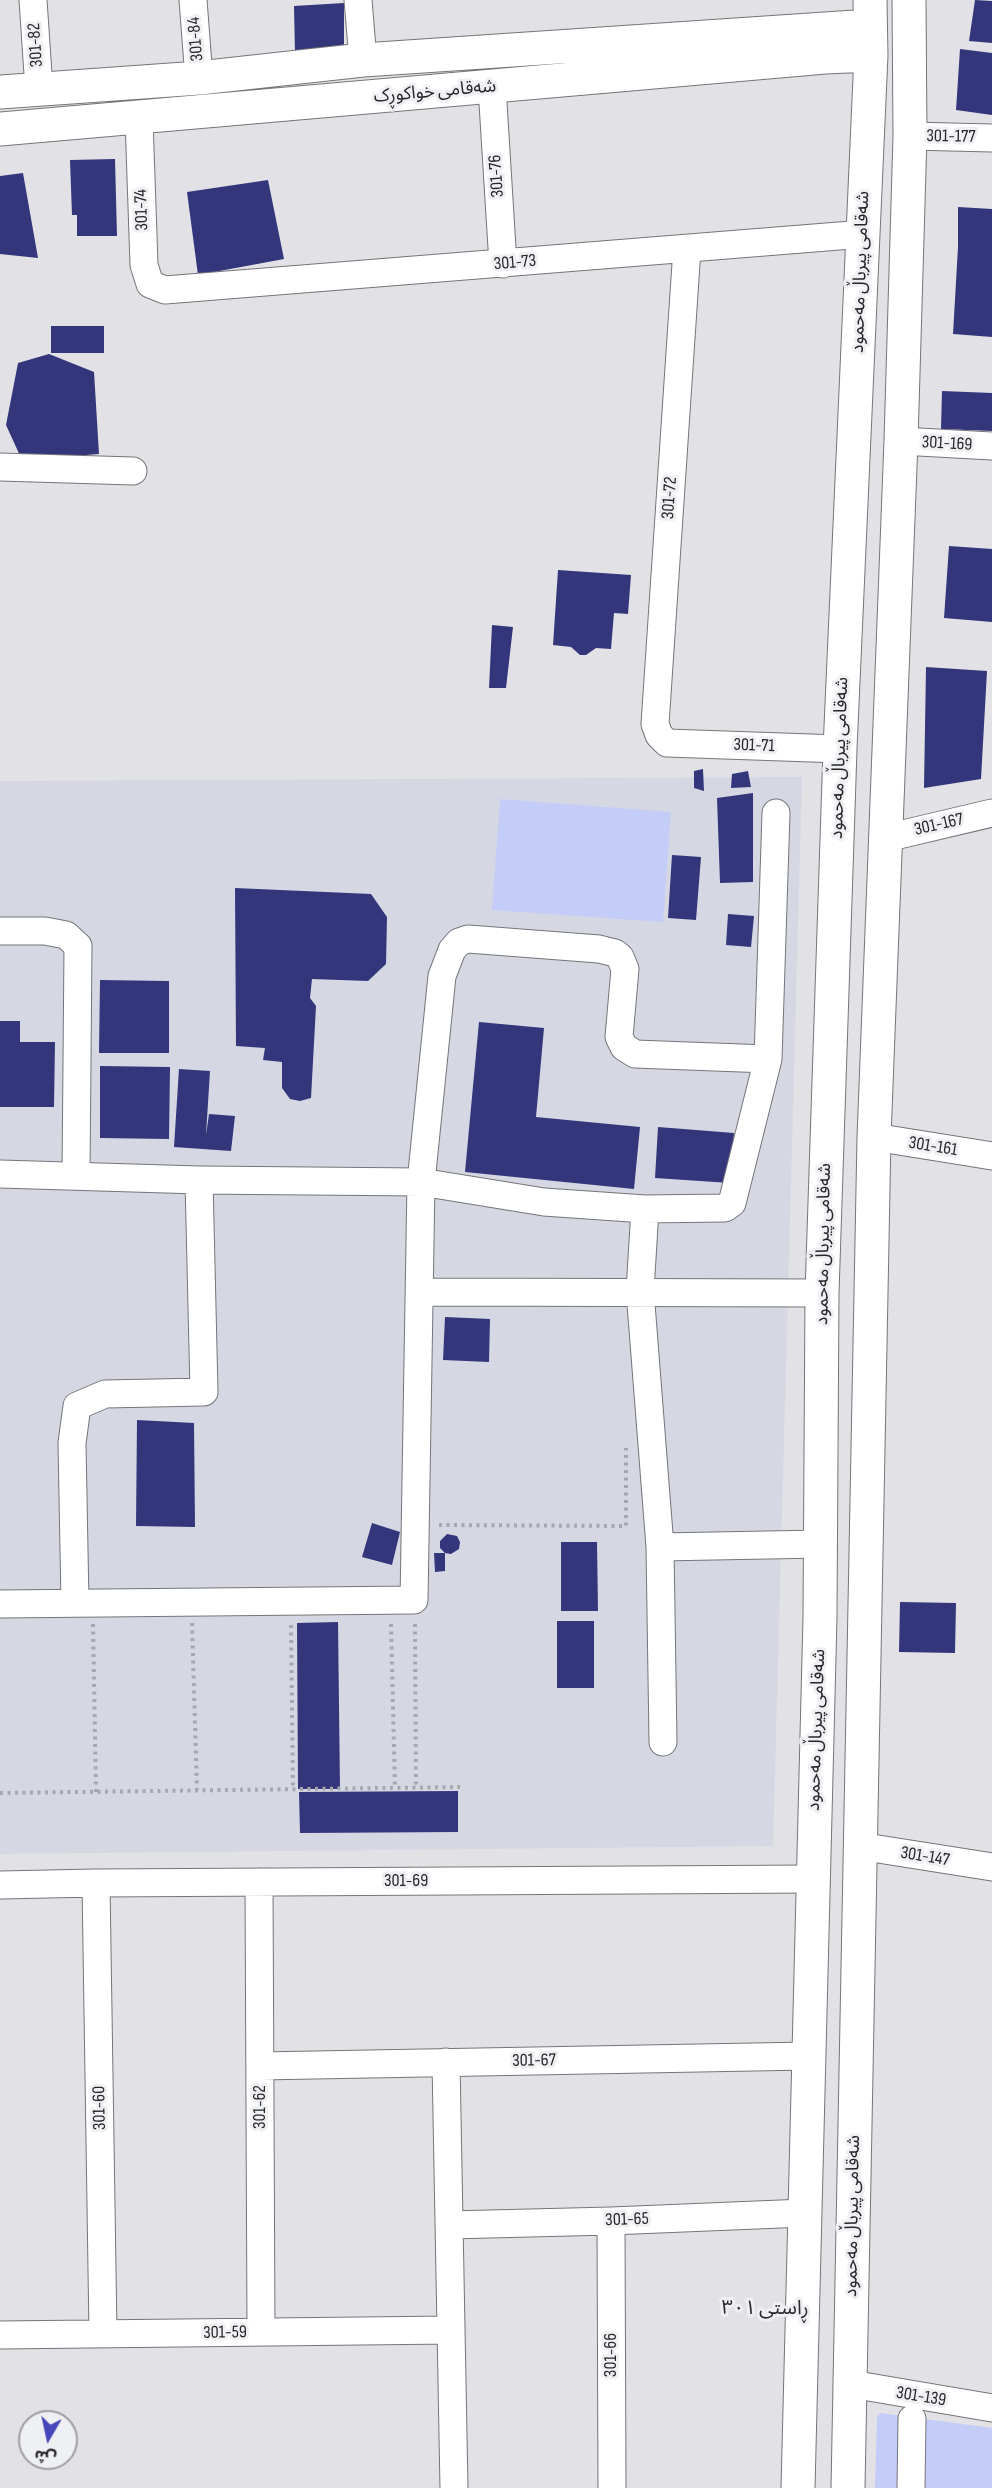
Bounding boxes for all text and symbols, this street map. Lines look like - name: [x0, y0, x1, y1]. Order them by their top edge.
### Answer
- street label: 301-84: [183, 16, 209, 62]
- street label: 301-82: [24, 22, 48, 68]
- street label: شەقامی خواکوڕک: [373, 76, 497, 108]
- street label: 301-177: [926, 126, 976, 148]
- street label: 301-76: [485, 154, 509, 198]
- street label: 301-74: [130, 189, 154, 231]
- street label: شەقامی پیرباڵ مەحمود: [847, 191, 875, 353]
- street label: 301-73: [493, 250, 537, 276]
- street label: 301-169: [921, 432, 973, 456]
- street label: 301-72: [658, 476, 682, 520]
- street label: شەقامی پیرباڵ مەحمود: [826, 677, 854, 839]
- street label: 301-71: [733, 734, 775, 758]
- street label: 301-167: [912, 809, 966, 841]
- street label: 301-161: [907, 1133, 959, 1161]
- street label: شەقامی پیرباڵ مەحمود: [812, 1163, 836, 1325]
- street label: شەقامی پیرباڵ مەحمود: [803, 1649, 831, 1811]
- street label: 301-147: [899, 1842, 951, 1872]
- street label: 301-69: [384, 1870, 428, 1892]
- street label: 301-67: [512, 2050, 556, 2072]
- street label: 301-62: [249, 2085, 271, 2129]
- street label: 301-60: [89, 2086, 111, 2130]
- street label: شەقامی پیرباڵ مەحمود: [841, 2135, 865, 2297]
- street label: 301-65: [605, 2208, 649, 2232]
- district label: ڕاستی ٣٠١: [722, 2297, 808, 2321]
- street label: 301-59: [203, 2322, 247, 2344]
- street label: 301-66: [600, 2333, 622, 2377]
- street label: 301-139: [894, 2382, 948, 2412]
- north arrow: [18, 2410, 78, 2470]
- text: ش: [33, 2445, 58, 2467]

